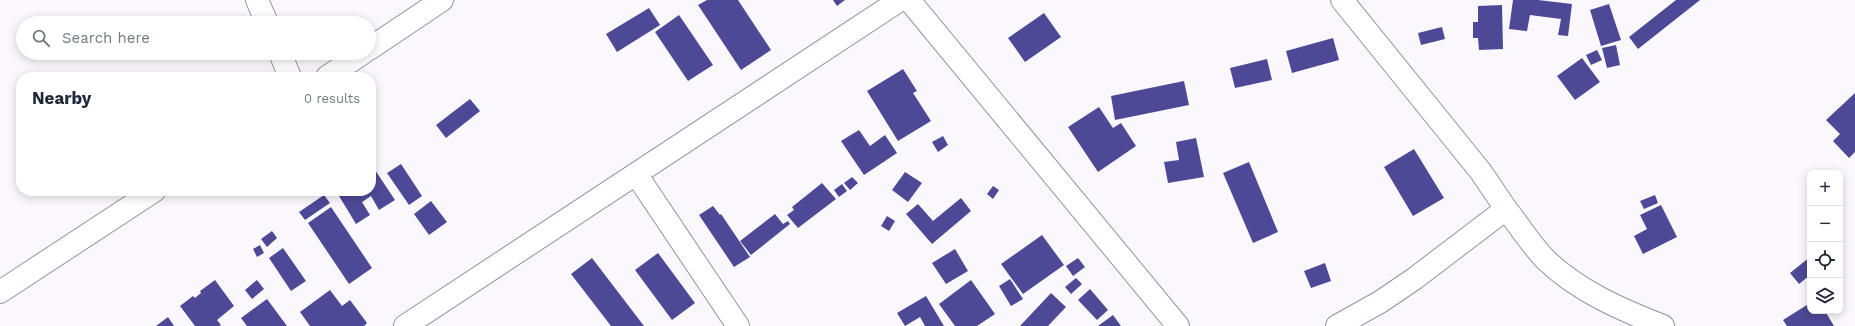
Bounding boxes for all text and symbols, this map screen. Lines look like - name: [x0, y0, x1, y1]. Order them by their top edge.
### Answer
- search box: [16, 16, 376, 60]
- icon: search: [30, 27, 52, 49]
- text: Search here: [62, 29, 150, 47]
- text: Nearby: [32, 88, 91, 108]
- text: 0 results: [304, 91, 360, 106]
- map controls: [1807, 170, 1843, 314]
- button: +: [1807, 170, 1843, 206]
- button: −: [1807, 206, 1843, 242]
- button: locate: [1807, 242, 1843, 278]
- button: layers: [1807, 278, 1843, 314]

